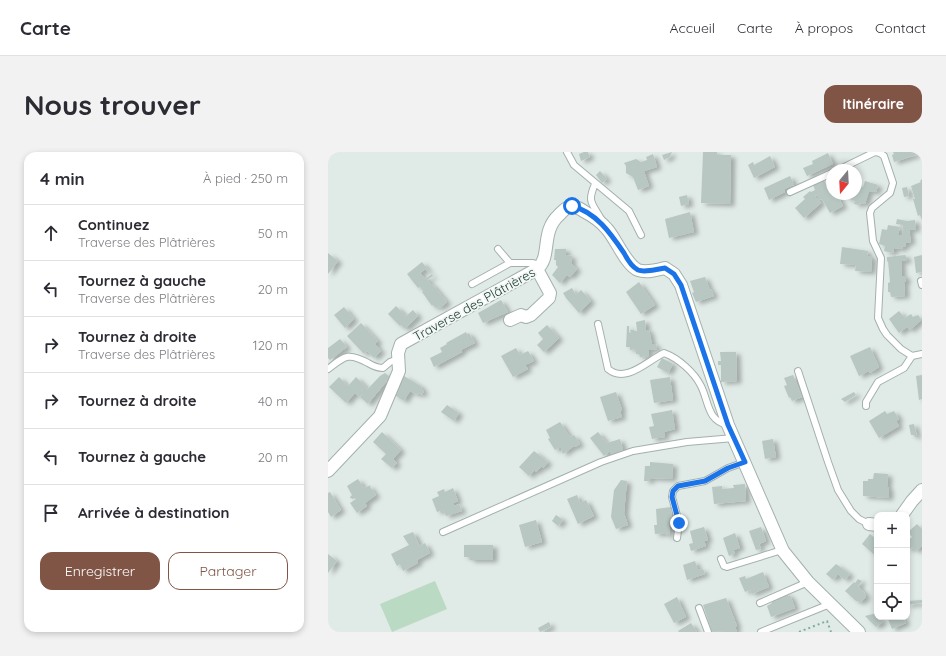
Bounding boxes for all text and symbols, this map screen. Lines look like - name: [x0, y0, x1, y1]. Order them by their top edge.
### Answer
- text: Carte: [20, 16, 71, 40]
- text: Accueil: [669, 19, 715, 37]
- text: Carte: [737, 19, 773, 37]
- text: À propos: [795, 19, 853, 37]
- text: Contact: [875, 19, 926, 37]
- button: Itinéraire: [824, 85, 922, 123]
- text: Nous trouver: [24, 87, 201, 122]
- north arrow: [826, 164, 862, 200]
- text: 4 min: [40, 168, 85, 189]
- text: À pied · 250 m: [203, 170, 288, 186]
- route start: [563, 197, 581, 215]
- text: Continuez: [78, 215, 149, 234]
- icon: ahead: [40, 222, 62, 244]
- text: 50 m: [258, 225, 288, 241]
- text: Traverse des Plâtrières: [78, 234, 215, 250]
- street label: Traverse des Plâtrières: [410, 264, 538, 344]
- text: Tournez à gauche: [78, 271, 206, 290]
- icon: left: [40, 278, 62, 300]
- text: 20 m: [258, 281, 288, 297]
- text: Traverse des Plâtrières: [78, 290, 215, 306]
- text: Tournez à droite: [78, 327, 197, 346]
- icon: right: [40, 334, 62, 356]
- text: 120 m: [253, 337, 288, 353]
- text: Traverse des Plâtrières: [78, 346, 215, 362]
- icon: right: [40, 390, 62, 412]
- text: Tournez à droite: [78, 391, 197, 410]
- text: 40 m: [258, 393, 288, 409]
- icon: left: [40, 446, 62, 468]
- text: Tournez à gauche: [78, 447, 206, 466]
- text: 20 m: [258, 449, 288, 465]
- icon: arrive: [40, 502, 62, 524]
- text: Arrivée à destination: [78, 503, 230, 522]
- map controls: [874, 512, 910, 620]
- button: +: [874, 512, 910, 548]
- route end: [670, 514, 688, 532]
- button: −: [874, 548, 910, 584]
- button: Enregistrer: [40, 552, 160, 590]
- button: Partager: [168, 552, 288, 590]
- button: locate: [874, 584, 910, 620]

